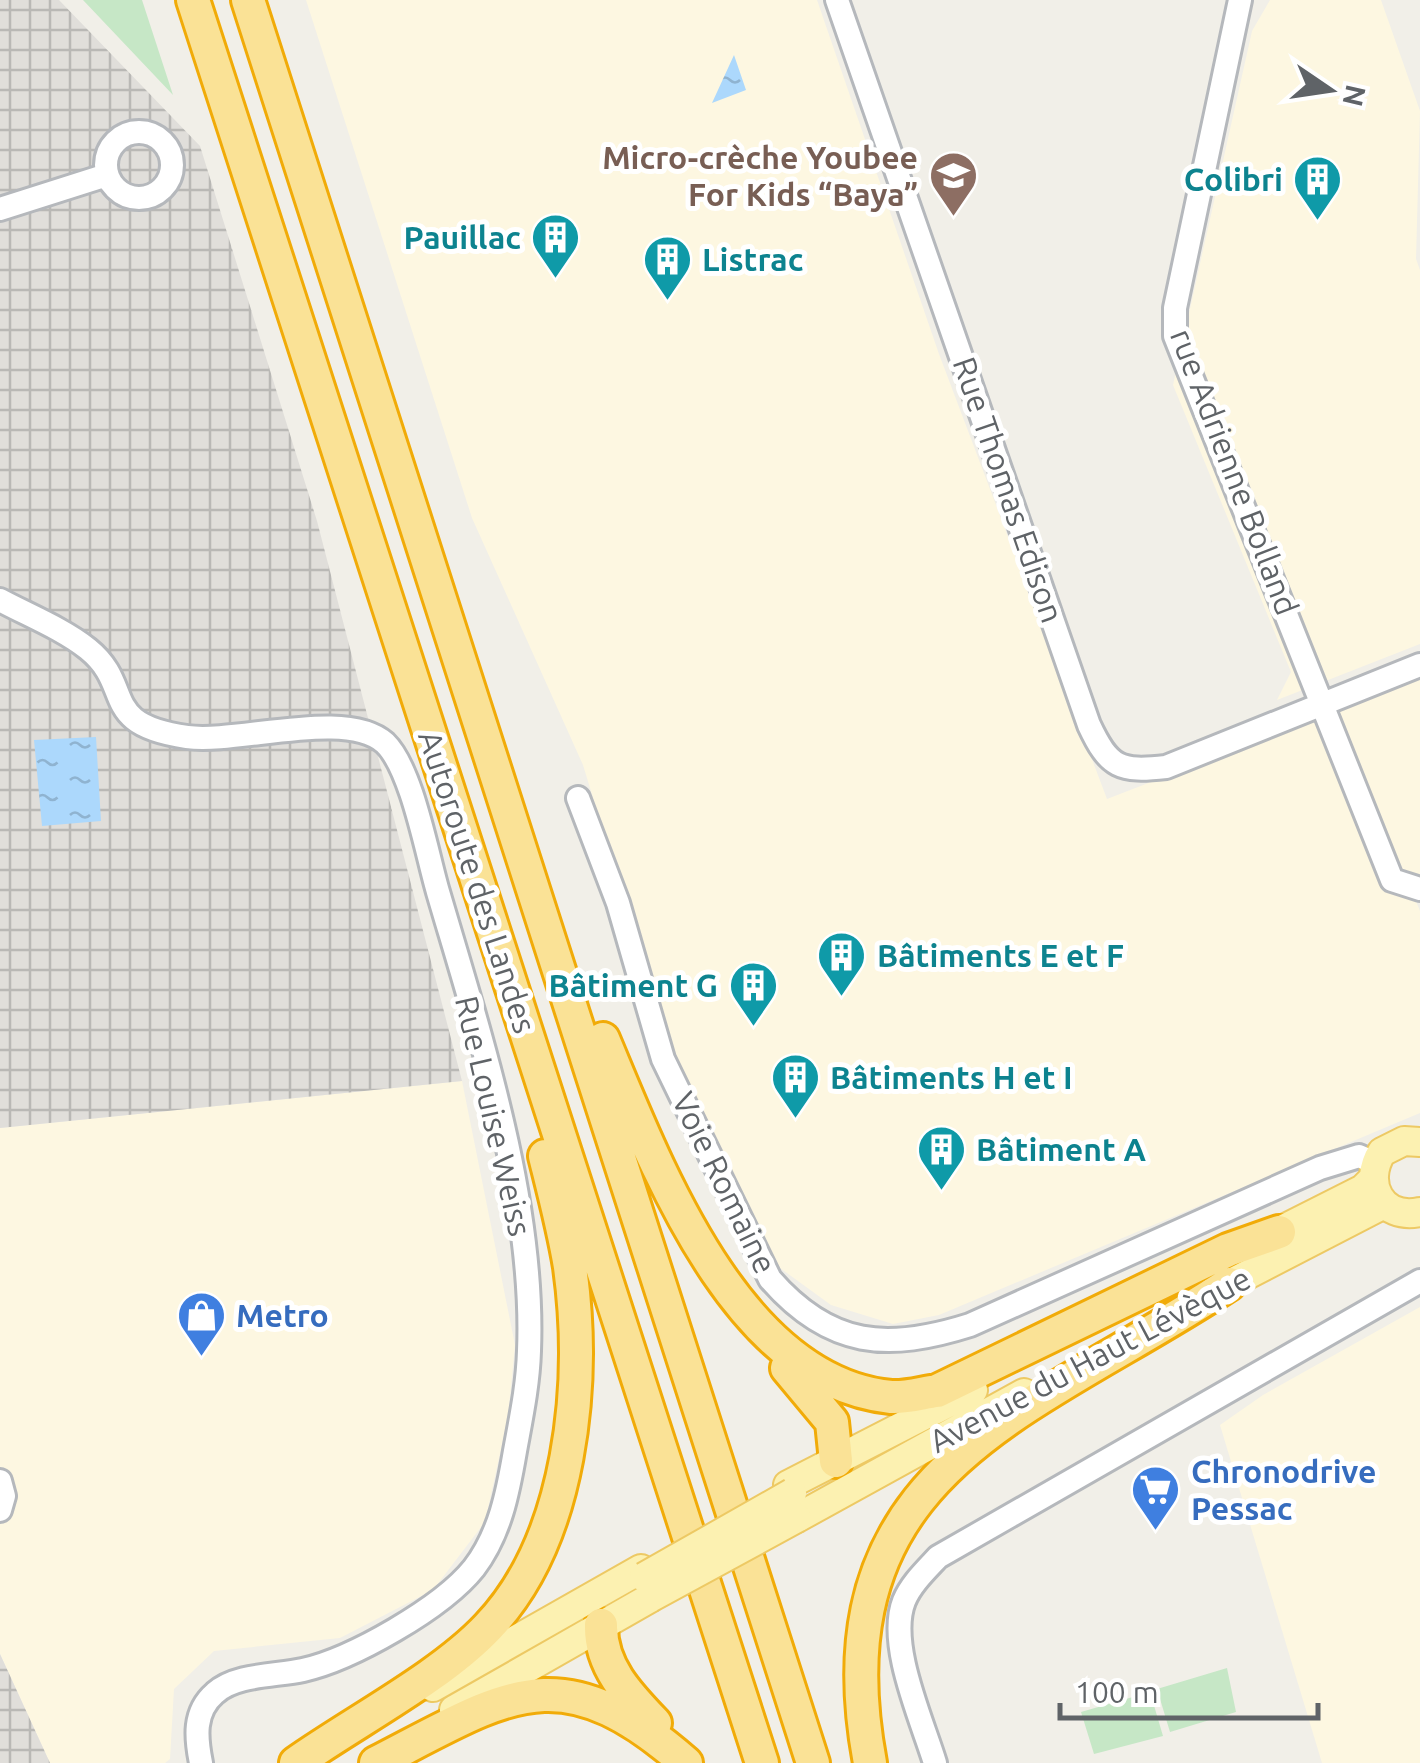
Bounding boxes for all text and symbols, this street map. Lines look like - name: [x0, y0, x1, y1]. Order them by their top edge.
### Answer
- north arrow: [1280, 40, 1380, 140]
- text: N: [1337, 82, 1372, 109]
- place label: Micro-crèche Youbee For Kids “Baya”: [602, 139, 918, 212]
- school or university icon: Micro-crèche Youbee For Kids “Baya”: [927, 150, 979, 218]
- building icon: Colibri: [1292, 154, 1344, 222]
- place label: Colibri: [1184, 161, 1283, 197]
- building icon: Pauillac: [530, 212, 582, 280]
- place label: Pauillac: [403, 219, 521, 255]
- building icon: Listrac: [641, 234, 693, 302]
- place label: Listrac: [702, 241, 803, 277]
- street label: rue Adrienne Bolland: [1164, 324, 1306, 620]
- street label: Rue Thomas Edison: [947, 352, 1071, 627]
- street label: Autoroute des Landes: [412, 726, 544, 1037]
- building icon: Bâtiments E et F: [816, 930, 868, 998]
- place label: Bâtiments E et F: [877, 937, 1124, 973]
- building icon: Bâtiment G: [727, 960, 779, 1028]
- place label: Bâtiment G: [548, 967, 718, 1003]
- street label: Rue Louise Weiss: [449, 992, 539, 1239]
- building icon: Bâtiments H et I: [769, 1052, 821, 1120]
- place label: Bâtiments H et I: [830, 1059, 1073, 1095]
- street label: Voie Romaine: [666, 1086, 784, 1279]
- building icon: Bâtiment A: [915, 1124, 967, 1192]
- place label: Bâtiment A: [976, 1131, 1146, 1167]
- street label: Avenue du Haut Lévèque: [923, 1259, 1256, 1459]
- shop icon: Metro: [175, 1290, 227, 1358]
- place label: Metro: [236, 1297, 329, 1333]
- place label: Chronodrive Pessac: [1191, 1453, 1376, 1526]
- supermarket icon: Chronodrive Pessac: [1130, 1464, 1182, 1532]
- scale bar: [1060, 1658, 1318, 1720]
- text: 100 m: [1075, 1675, 1159, 1709]

